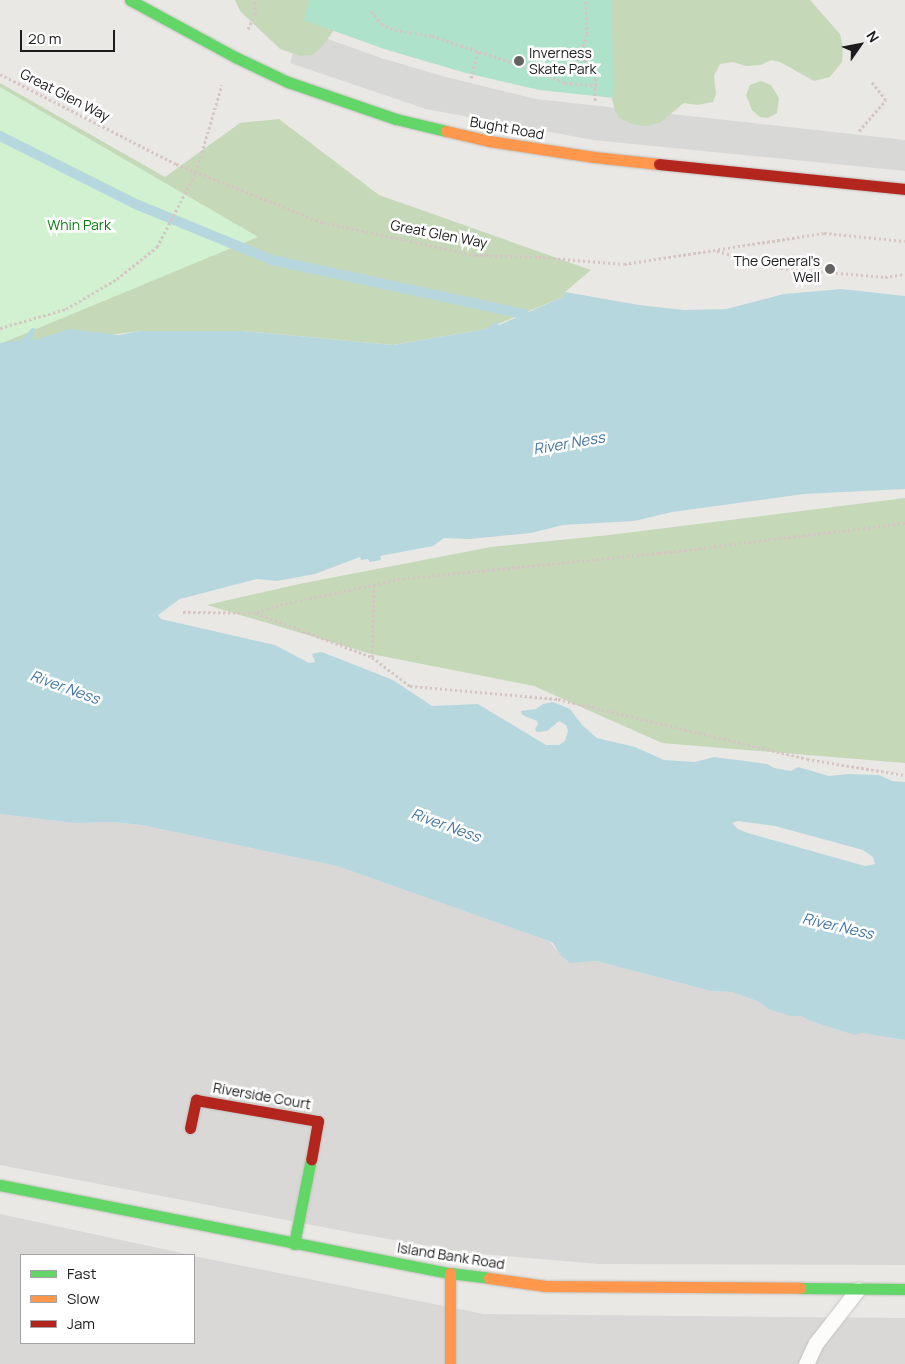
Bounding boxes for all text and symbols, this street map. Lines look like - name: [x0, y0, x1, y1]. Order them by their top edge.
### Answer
- scale bar: [22, 20, 118, 52]
- north arrow: [835, 20, 885, 70]
- text: N: [862, 27, 884, 46]
- text: 20 m: [28, 28, 61, 49]
- place label: Inverness Skate Park: [529, 45, 597, 78]
- marker: Inverness Skate Park: [513, 55, 525, 67]
- street label: Great Glen Way: [17, 65, 113, 125]
- street label: Bught Road: [469, 113, 545, 143]
- street label: Great Glen Way: [389, 216, 489, 252]
- park label: Whin Park: [47, 217, 111, 233]
- place label: The General's Well: [733, 253, 820, 286]
- marker: The General's Well: [824, 263, 836, 275]
- water label: River Ness: [532, 428, 606, 458]
- water label: River Ness: [28, 666, 102, 708]
- water label: River Ness: [409, 804, 483, 846]
- water label: River Ness: [801, 909, 875, 943]
- street label: Riverside Court: [212, 1079, 312, 1113]
- street label: Island Bank Road: [396, 1239, 506, 1273]
- legend: [20, 1254, 195, 1344]
- text: Fast: [67, 1263, 96, 1284]
- text: Slow: [67, 1288, 100, 1309]
- text: Jam: [67, 1313, 95, 1334]

